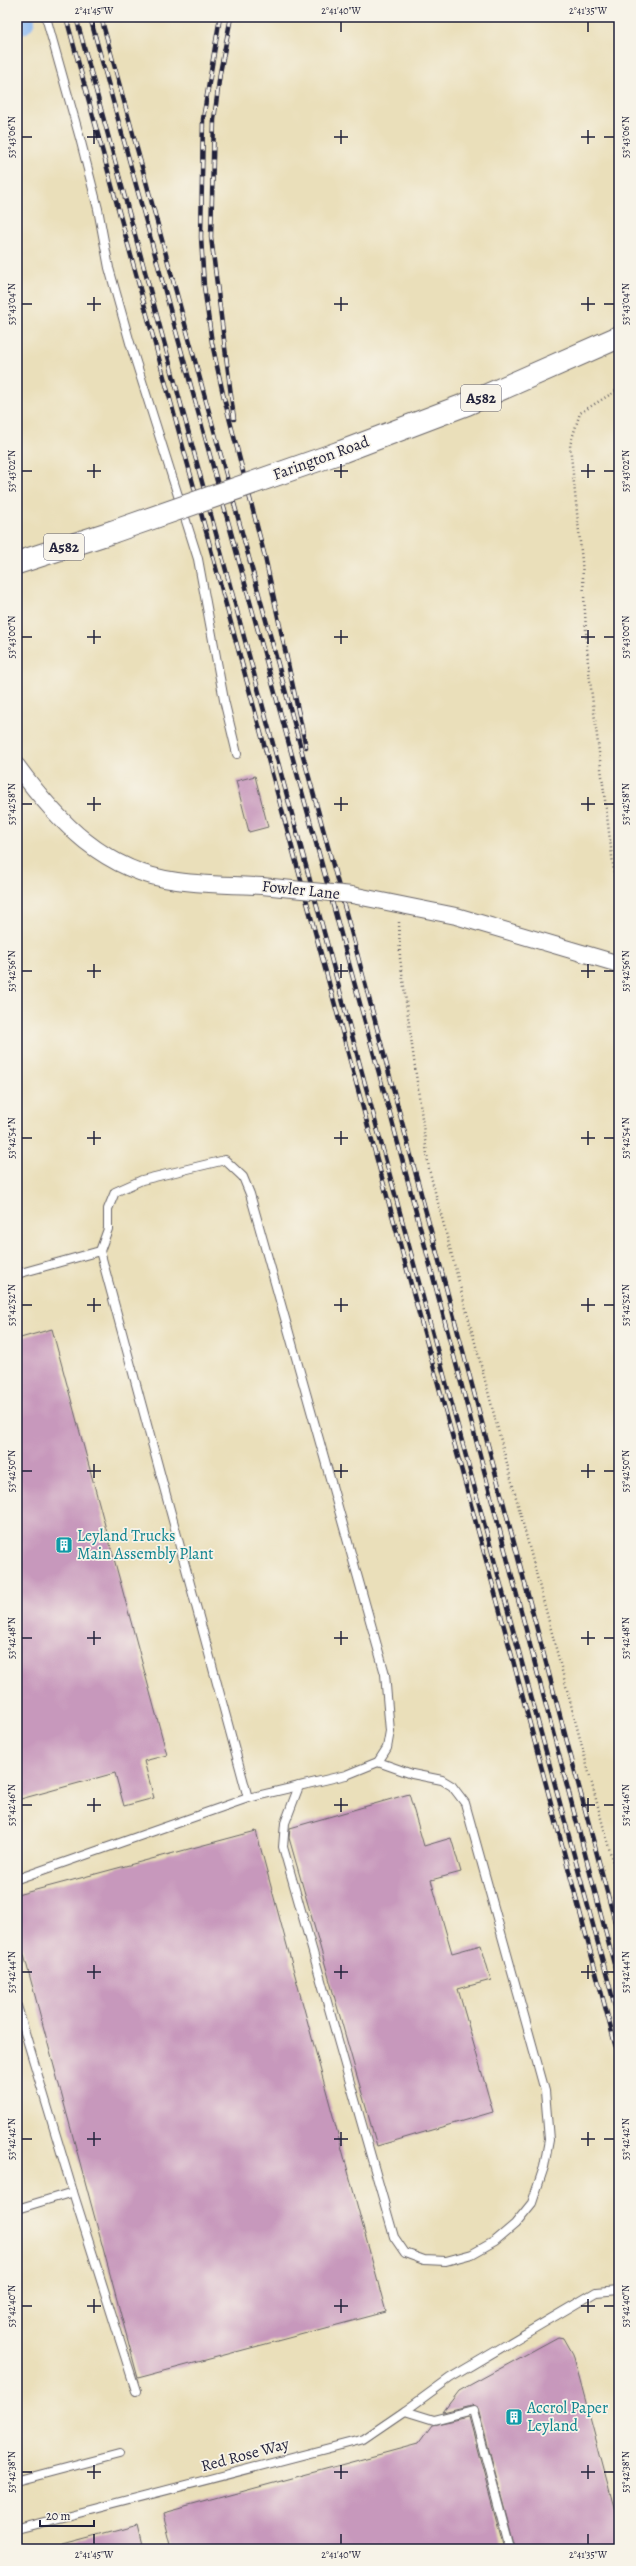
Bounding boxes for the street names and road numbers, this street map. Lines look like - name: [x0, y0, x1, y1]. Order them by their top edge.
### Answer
- road number: A582: [461, 385, 501, 411]
- street label: Farington Road: [270, 430, 373, 486]
- road number: A582: [44, 534, 84, 560]
- street label: Fowler Lane: [261, 875, 341, 905]
- street label: Red Rose Way: [199, 2432, 292, 2477]

